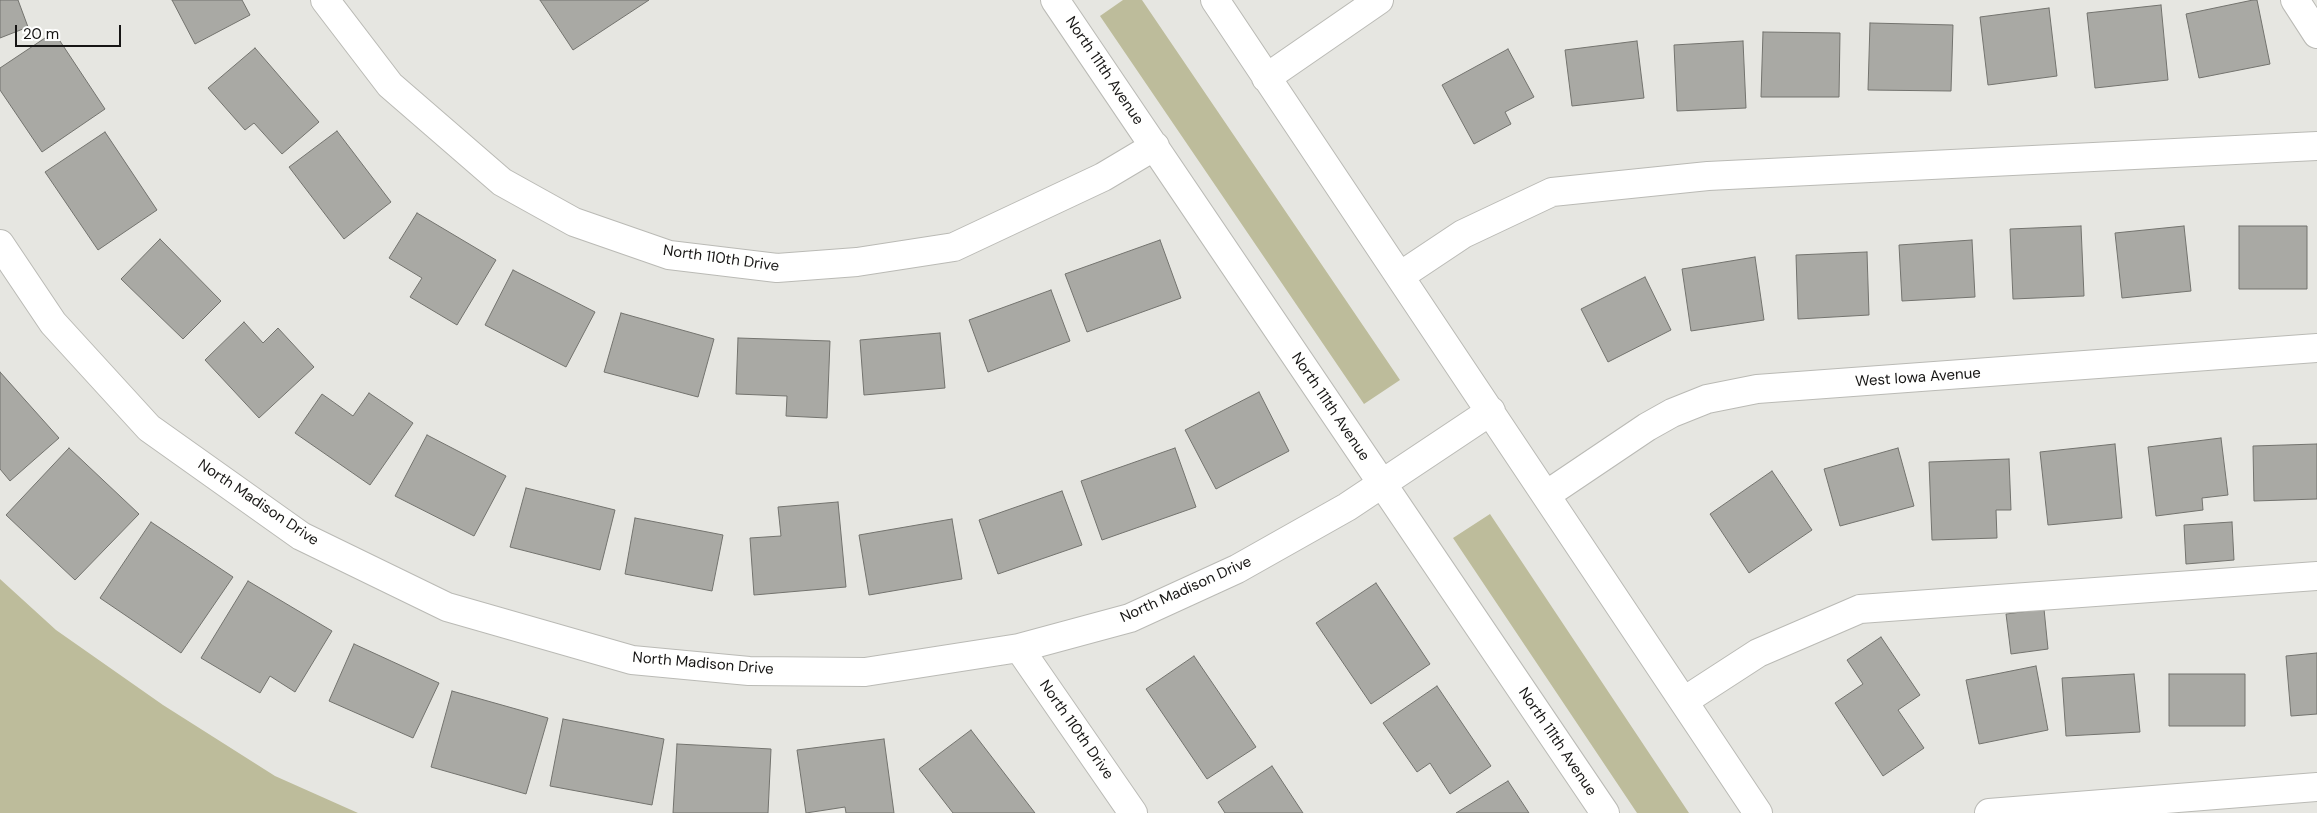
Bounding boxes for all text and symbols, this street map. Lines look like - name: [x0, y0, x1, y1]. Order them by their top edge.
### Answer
- street label: North 111th Avenue: [1061, 13, 1147, 129]
- scale bar: [18, 15, 124, 47]
- text: 20 m: [23, 24, 59, 44]
- street label: North 110th Drive: [662, 242, 780, 276]
- street label: North 111th Avenue: [1287, 349, 1373, 465]
- street label: West Iowa Avenue: [1855, 365, 1981, 391]
- street label: North Madison Drive: [194, 456, 322, 550]
- street label: North Madison Drive: [1118, 553, 1254, 627]
- street label: North Madison Drive: [632, 649, 774, 679]
- street label: North 110th Drive: [1035, 677, 1117, 783]
- street label: North 111th Avenue: [1514, 684, 1600, 800]

